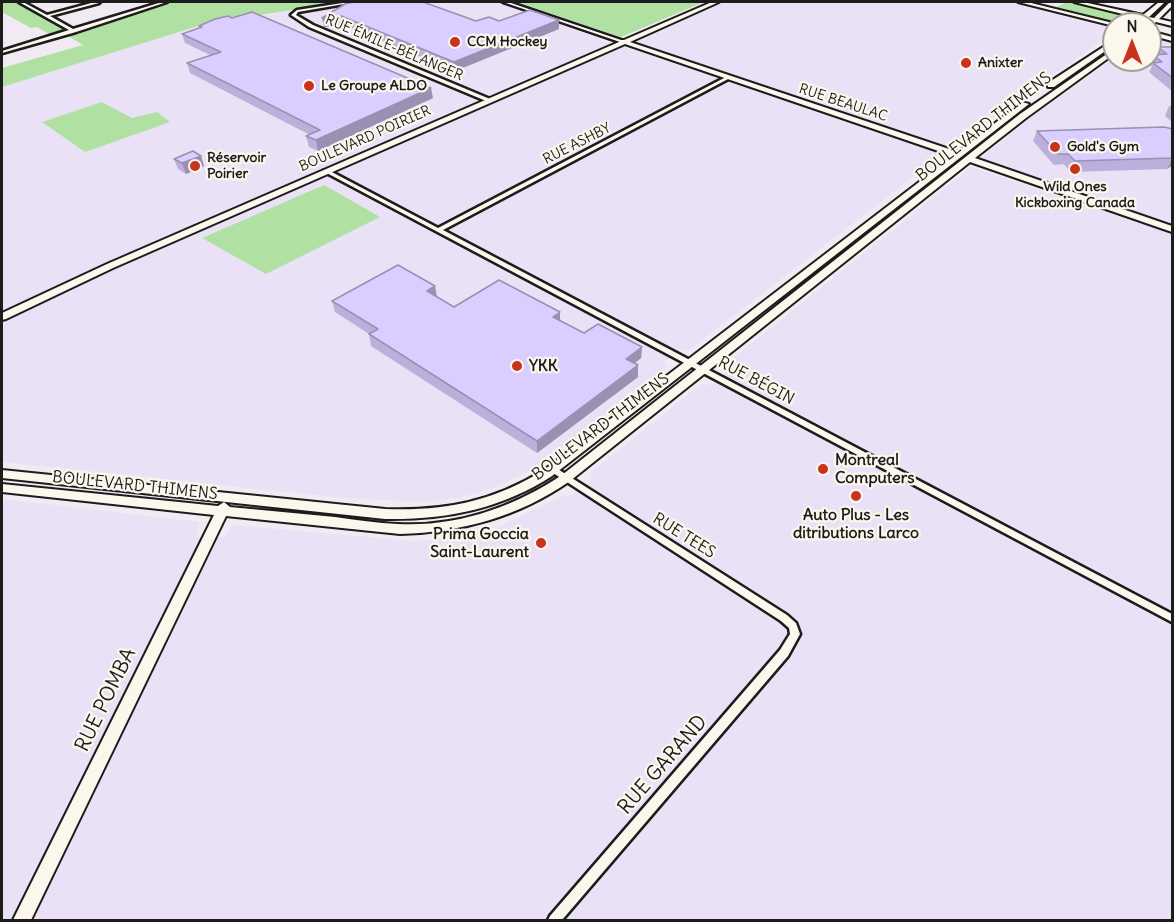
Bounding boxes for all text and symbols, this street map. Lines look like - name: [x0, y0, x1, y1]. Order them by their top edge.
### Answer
- street label: RUE ÉMILE-BÉLANGER: [323, 11, 465, 85]
- north arrow: [1102, 12, 1162, 72]
- text: N: [1126, 16, 1138, 36]
- place label: CCM Hockey: [467, 34, 547, 50]
- marker: CCM Hockey: [448, 35, 462, 49]
- place label: Anixter: [978, 55, 1023, 71]
- marker: Anixter: [959, 56, 973, 70]
- street label: BOULEVARD THIMENS: [913, 68, 1055, 186]
- place label: Le Groupe ALDO: [321, 78, 427, 94]
- marker: Le Groupe ALDO: [302, 79, 316, 93]
- street label: RUE BEAULAC: [797, 81, 889, 125]
- street label: BOULEVARD POIRIER: [297, 102, 433, 176]
- street label: RUE ASHBY: [540, 120, 614, 168]
- place label: Gold's Gym: [1067, 139, 1139, 155]
- marker: Gold's Gym: [1048, 140, 1062, 154]
- place label: Réservoir Poirier: [207, 150, 266, 182]
- marker: Réservoir Poirier: [188, 159, 202, 173]
- marker: Wild Ones Kickboxing Canada: [1068, 162, 1082, 176]
- place label: Wild Ones Kickboxing Canada: [1015, 179, 1135, 212]
- street label: RUE BÉGIN: [715, 353, 797, 409]
- place label: YKK: [529, 356, 558, 376]
- marker: YKK: [510, 359, 524, 373]
- street label: BOULEVARD THIMENS: [529, 369, 673, 485]
- place label: Montreal Computers: [835, 450, 915, 488]
- marker: Montreal Computers: [816, 462, 830, 476]
- street label: BOULEVARD THIMENS: [51, 468, 219, 504]
- marker: Auto Plus - Les ditributions Larco: [849, 489, 863, 503]
- place label: Auto Plus - Les ditributions Larco: [793, 505, 919, 543]
- street label: RUE TEES: [649, 509, 719, 563]
- place label: Prima Goccia Saint-Laurent: [430, 524, 529, 562]
- marker: Prima Goccia Saint-Laurent: [534, 536, 548, 550]
- street label: RUE POMBA: [71, 644, 141, 756]
- street label: RUE GARAND: [613, 710, 713, 820]

